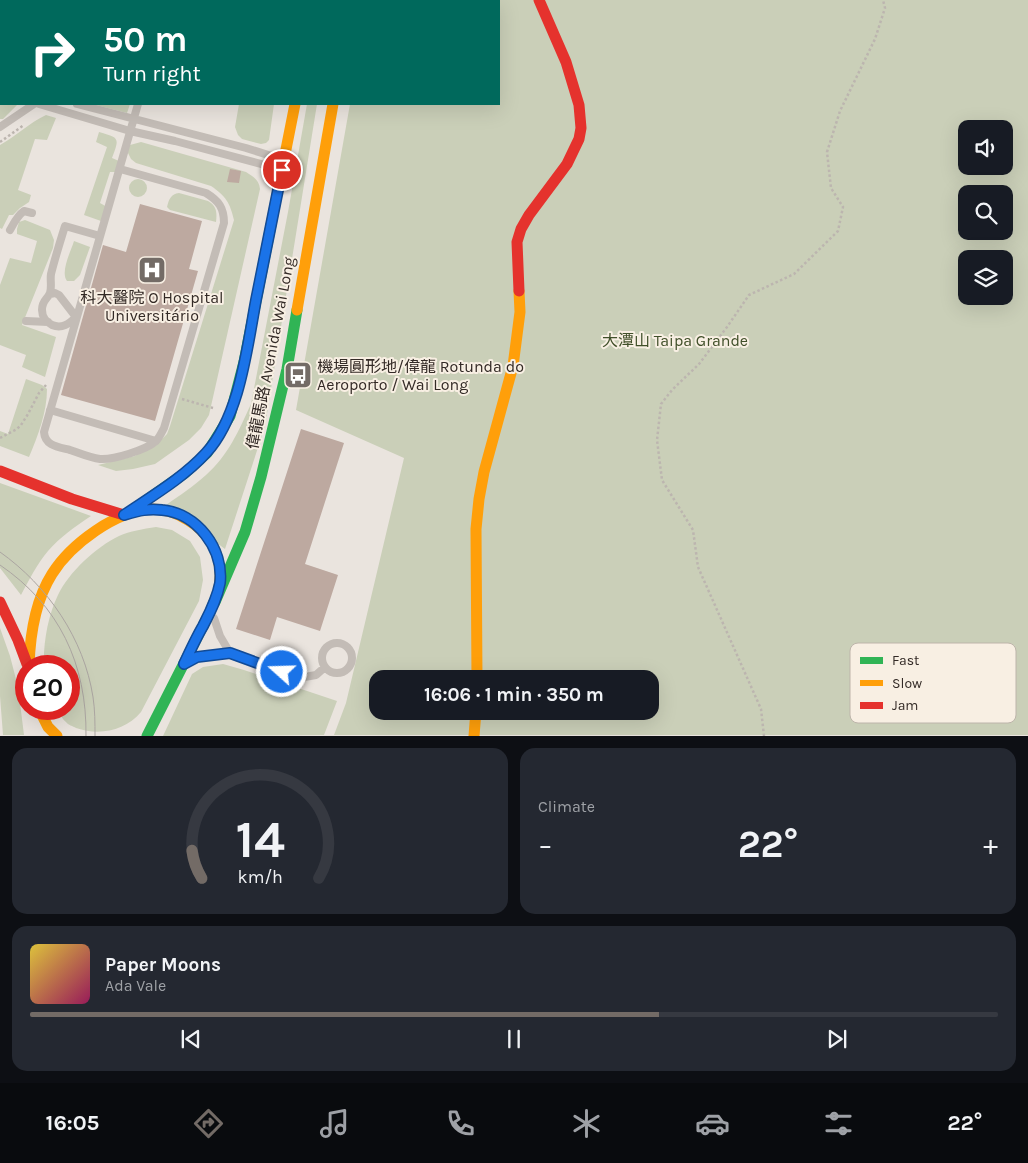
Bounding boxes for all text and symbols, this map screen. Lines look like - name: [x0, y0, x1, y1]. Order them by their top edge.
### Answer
- text: 50 m: [103, 19, 188, 60]
- icon: right: [20, 20, 85, 85]
- text: Turn right: [103, 61, 201, 87]
- map controls: [958, 120, 1013, 305]
- button: sound: [958, 120, 1013, 175]
- pin: [261, 149, 303, 191]
- icon: arrive: [268, 156, 296, 184]
- button: search: [958, 185, 1013, 240]
- button: layers: [958, 250, 1013, 305]
- hospital icon: 科大醫院 O Hospital Universitário: [137, 255, 167, 285]
- street label: 偉龍馬路 Avenida Wai Long: [243, 255, 298, 451]
- place label: 科大醫院 O Hospital Universitário: [80, 288, 224, 325]
- park label: 大潭山 Taipa Grande: [602, 331, 748, 350]
- place label: 機場圓形地/偉龍 Rotunda do Aeroporto / Wai Long: [317, 357, 524, 394]
- bus stop icon: 機場圓形地/偉龍 Rotunda do Aeroporto / Wai Long: [283, 360, 313, 390]
- legend: [850, 643, 1016, 723]
- position arrow: [255, 645, 307, 697]
- text: Fast: [892, 652, 919, 669]
- speed limit sign: 20: [15, 655, 80, 720]
- text: Slow: [892, 675, 922, 692]
- text: 16:06 · 1 min · 350 m: [424, 684, 604, 706]
- text: Jam: [892, 697, 918, 714]
- text: Climate: [538, 797, 595, 816]
- text: 14: [235, 809, 285, 870]
- text: 22°: [738, 822, 798, 867]
- text: −: [538, 828, 553, 861]
- text: +: [983, 828, 998, 861]
- text: km/h: [237, 867, 283, 888]
- text: Paper Moons: [105, 954, 221, 976]
- text: Ada Vale: [105, 976, 166, 995]
- icon: previous: [177, 1025, 205, 1053]
- icon: pause: [500, 1025, 528, 1053]
- icon: next: [823, 1025, 851, 1053]
- icon: directions: [191, 1106, 226, 1141]
- icon: music: [317, 1106, 352, 1141]
- icon: phone: [443, 1106, 478, 1141]
- icon: climate: [569, 1106, 604, 1141]
- icon: car: [695, 1106, 730, 1141]
- icon: filters: [821, 1106, 856, 1141]
- text: 16:05: [46, 1110, 99, 1136]
- text: 22°: [947, 1110, 982, 1136]

